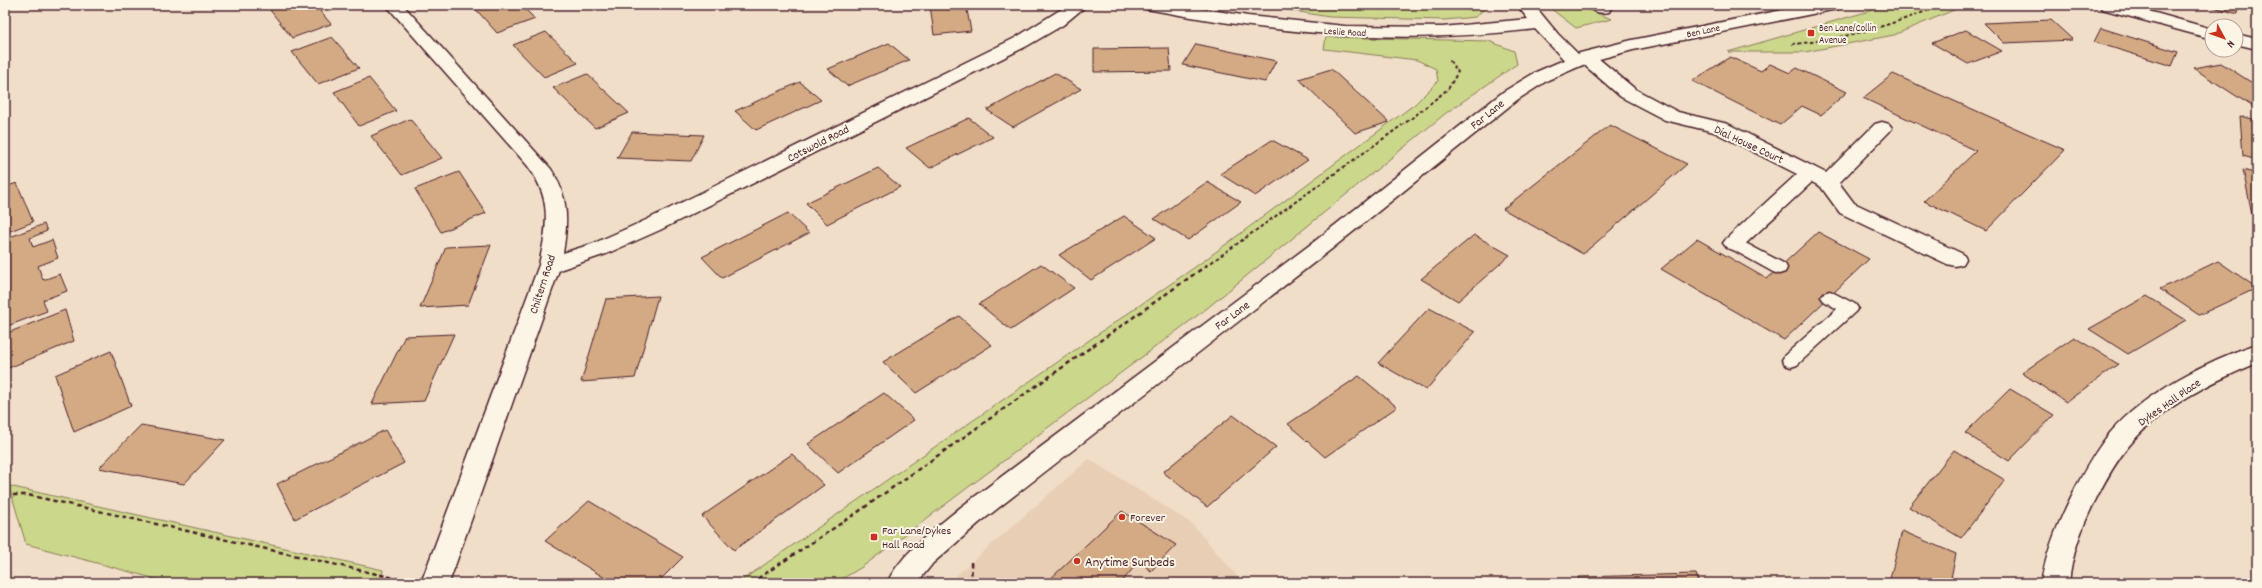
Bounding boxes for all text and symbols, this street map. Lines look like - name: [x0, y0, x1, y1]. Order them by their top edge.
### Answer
- north arrow: [2204, 18, 2244, 58]
- street label: Ben Lane: [1685, 21, 1722, 42]
- place label: Ben Lane/Collin Avenue: [1819, 22, 1877, 48]
- street label: Leslie Road: [1323, 25, 1367, 41]
- marker: Ben Lane/Collin Avenue: [1806, 28, 1816, 38]
- text: N: [2222, 36, 2238, 51]
- street label: Far Lane: [1467, 96, 1509, 134]
- street label: Cotswold Road: [785, 121, 853, 167]
- street label: Dial House Court: [1711, 122, 1786, 169]
- street label: Chiltern Road: [526, 253, 561, 316]
- street label: Far Lane: [1212, 298, 1254, 335]
- street label: Dykes Hall Place: [2135, 375, 2205, 431]
- place label: Forever: [1130, 510, 1166, 527]
- marker: Forever: [1117, 512, 1127, 522]
- place label: Far Lane/Dykes Hall Road: [882, 523, 951, 554]
- marker: Far Lane/Dykes Hall Road: [869, 532, 879, 542]
- place label: Anytime Sunbeds: [1085, 553, 1175, 573]
- marker: Anytime Sunbeds: [1072, 556, 1082, 566]

